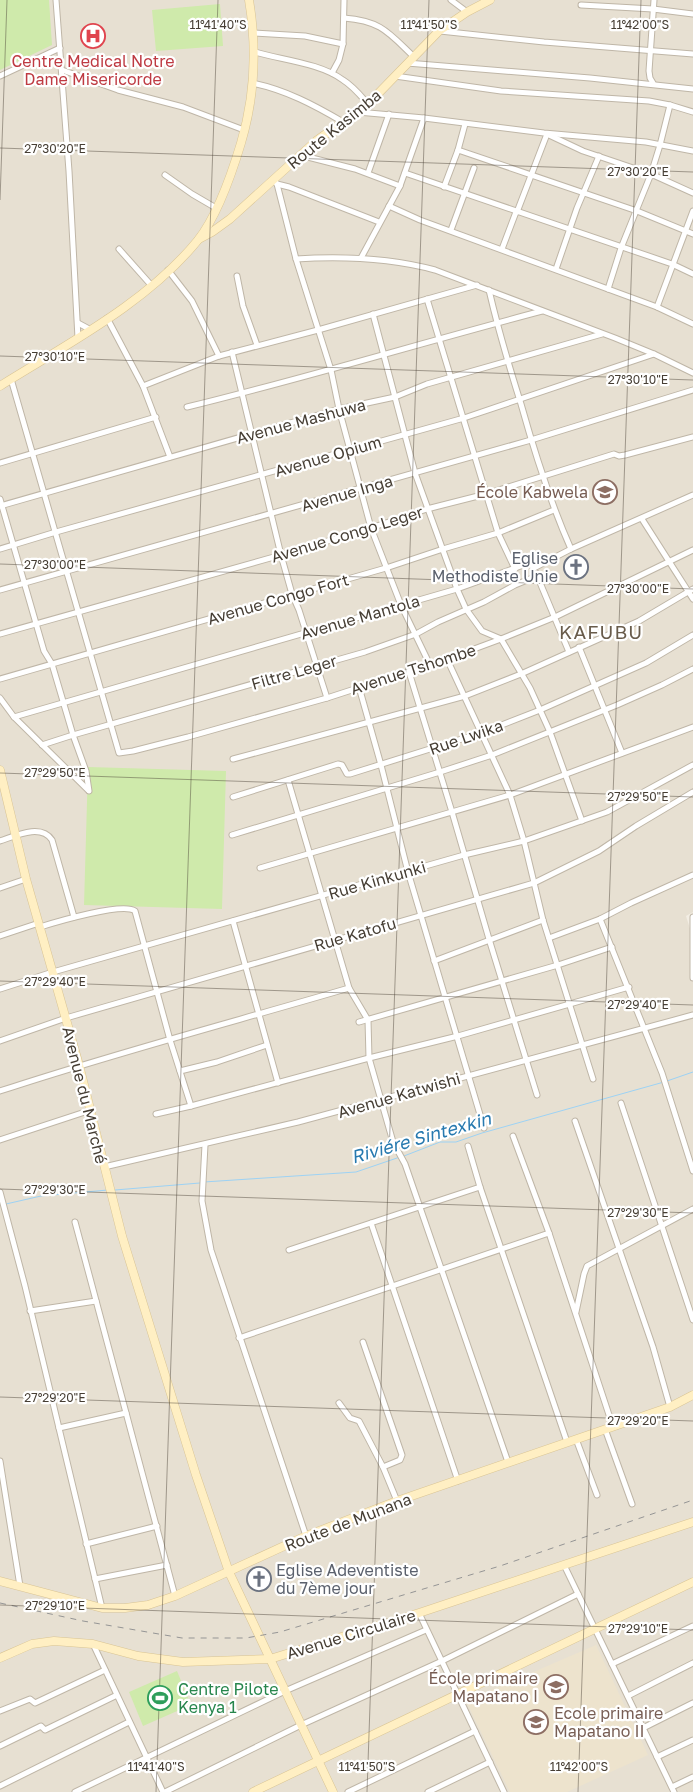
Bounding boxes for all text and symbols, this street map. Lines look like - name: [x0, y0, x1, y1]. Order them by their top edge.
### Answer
- text: 11°41'40"S: [189, 17, 247, 32]
- text: 11°41'50"S: [401, 17, 458, 32]
- text: 11°42'00"S: [611, 17, 670, 32]
- hospital icon: Centre Medical Notre Dame Misericorde: [80, 23, 106, 49]
- place label: Centre Medical Notre Dame Misericorde: [11, 51, 175, 89]
- street label: Route Kasimba: [283, 85, 385, 173]
- text: 27°30'20"E: [24, 141, 86, 156]
- text: 27°30'20"E: [607, 164, 669, 179]
- text: 27°30'10"E: [25, 349, 85, 364]
- text: 27°30'10"E: [608, 372, 668, 387]
- street label: Avenue Mashuwa: [234, 394, 368, 448]
- street label: Avenue Opium: [272, 431, 384, 481]
- street label: Avenue Inga: [299, 470, 395, 516]
- school or university icon: École Kabwela: [592, 479, 618, 505]
- place label: École Kabwela: [476, 482, 588, 502]
- street label: Avenue Congo Leger: [269, 501, 425, 567]
- place label: Eglise Methodiste Unie: [432, 548, 558, 586]
- church icon: Eglise Methodiste Unie: [563, 554, 589, 580]
- text: 27°30'00"E: [24, 557, 86, 572]
- street label: Avenue Congo Fort: [205, 569, 351, 629]
- text: 27°30'00"E: [607, 581, 669, 596]
- street label: Avenue Mantola: [298, 590, 422, 644]
- district label: KAFUBU: [559, 620, 643, 643]
- street label: Avenue Tshombe: [348, 639, 478, 699]
- street label: Filtre Leger: [249, 650, 339, 694]
- street label: Rue Lwika: [426, 715, 506, 759]
- text: 27°29'50"E: [24, 765, 86, 780]
- text: 27°29'50"E: [607, 789, 669, 804]
- street label: Rue Kinkunki: [326, 857, 428, 903]
- street label: Rue Katofu: [312, 913, 398, 955]
- text: 27°29'40"E: [24, 974, 86, 989]
- text: 27°29'40"E: [607, 997, 669, 1012]
- street label: Avenue du Marché: [58, 1024, 112, 1166]
- street label: Avenue Katwishi: [335, 1068, 463, 1122]
- water label: Riviére Sintexkin: [348, 1106, 494, 1168]
- text: 27°29'30"E: [24, 1182, 86, 1197]
- text: 27°29'30"E: [607, 1205, 669, 1220]
- text: 27°29'20"E: [24, 1390, 86, 1405]
- text: 27°29'20"E: [607, 1413, 669, 1428]
- street label: Route de Munana: [282, 1489, 414, 1555]
- place label: Eglise Adeventiste du 7ème jour: [276, 1560, 418, 1598]
- church icon: Eglise Adeventiste du 7ème jour: [246, 1566, 272, 1592]
- text: 27°29'10"E: [25, 1598, 85, 1613]
- street label: Avenue Circulaire: [284, 1605, 418, 1663]
- text: 27°29'10"E: [608, 1621, 668, 1636]
- place label: École primaire Mapatano I: [429, 1668, 538, 1706]
- school or university icon: École primaire Mapatano I: [543, 1674, 569, 1700]
- place label: Centre Pilote Kenya 1: [178, 1679, 279, 1717]
- sports icon: Centre Pilote Kenya 1: [147, 1685, 173, 1711]
- place label: Ecole primaire Mapatano II: [554, 1703, 663, 1741]
- school or university icon: Ecole primaire Mapatano II: [523, 1709, 549, 1735]
- text: 11°41'40"S: [127, 1759, 185, 1774]
- text: 11°41'50"S: [339, 1759, 396, 1774]
- text: 11°42'00"S: [550, 1759, 609, 1774]

